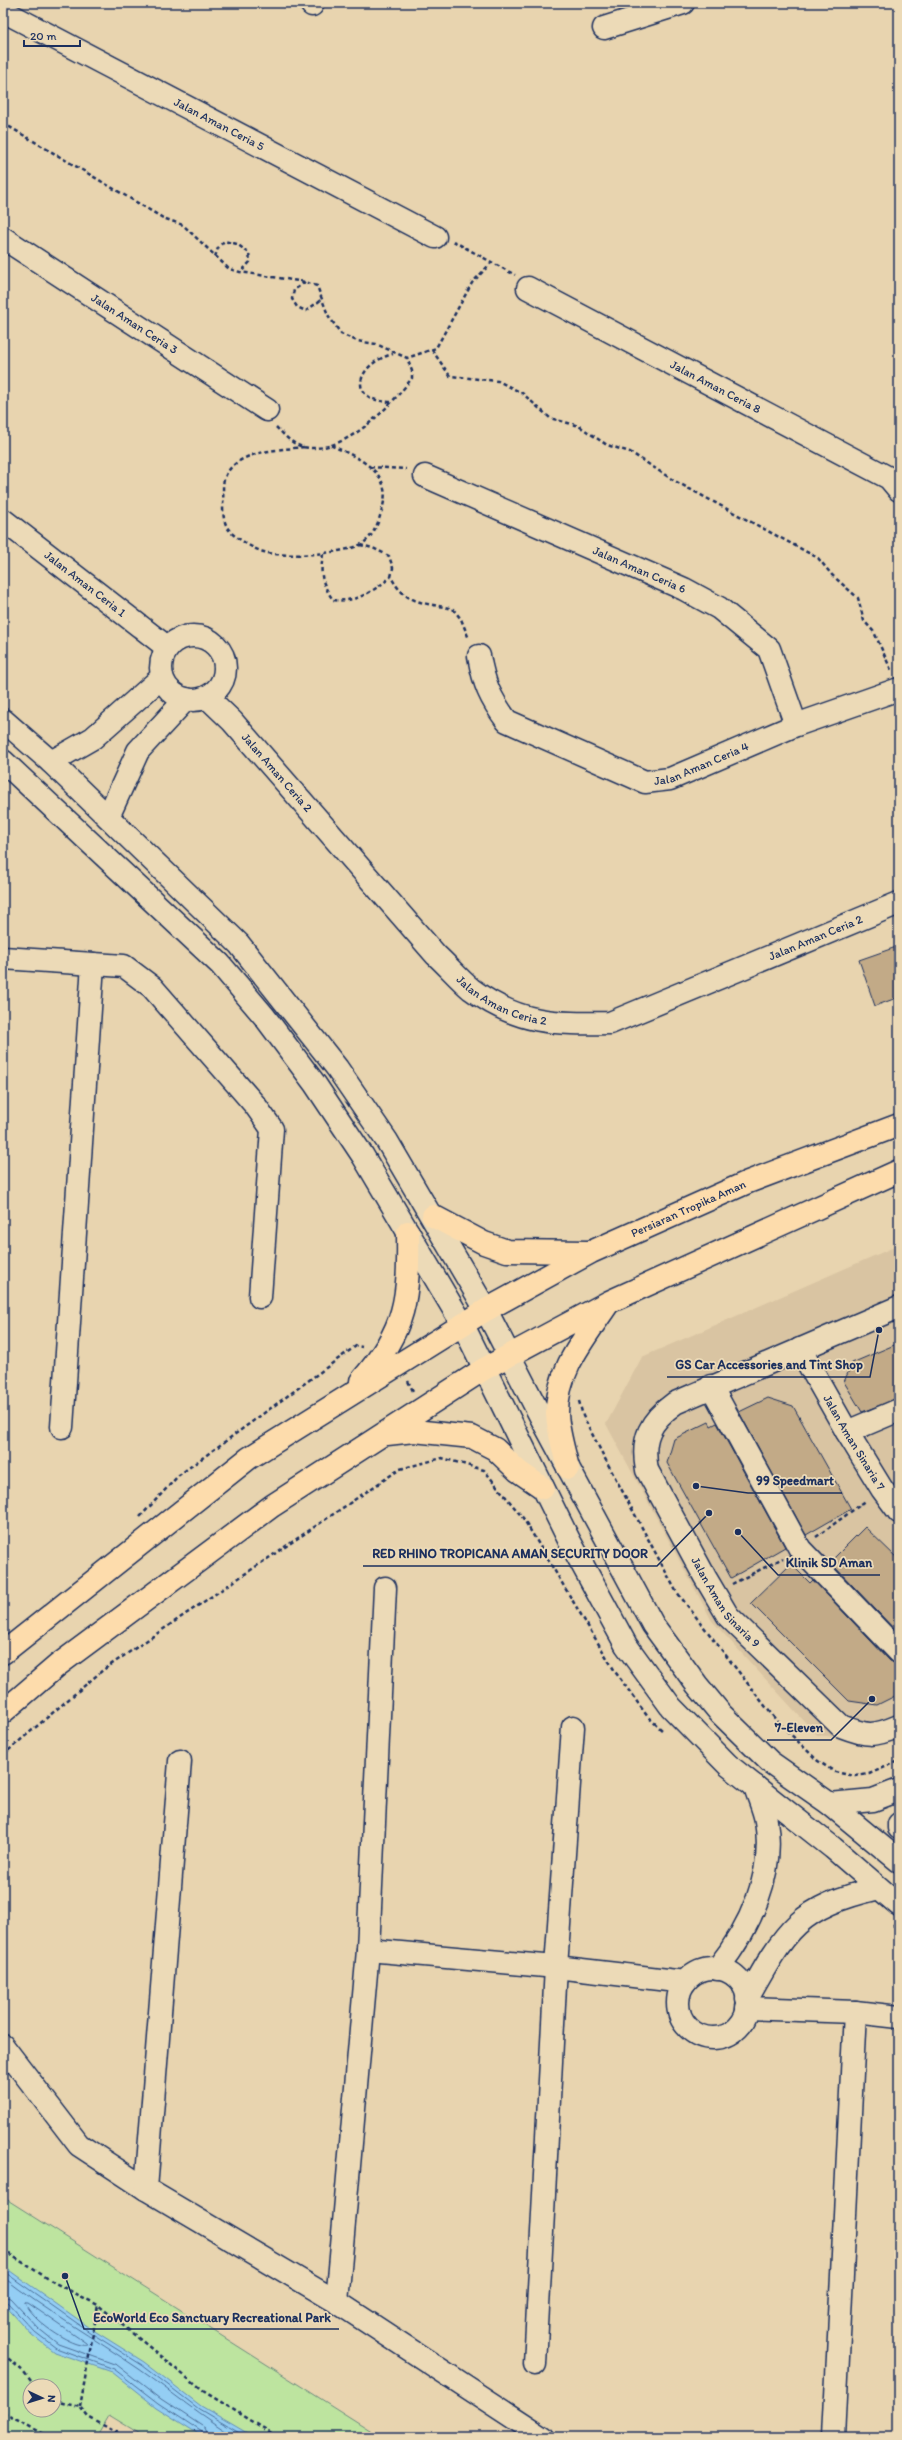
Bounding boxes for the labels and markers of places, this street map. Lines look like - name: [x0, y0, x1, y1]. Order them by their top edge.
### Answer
- callout: GS Car Accessories and Tint Shop: [667, 1352, 870, 1377]
- callout: 99 Speedmart: [748, 1468, 842, 1493]
- callout: RED RHINO TROPICANA AMAN SECURITY DOOR: [363, 1541, 657, 1566]
- callout: Klinik SD Aman: [778, 1550, 880, 1575]
- callout: 7-Eleven: [767, 1715, 831, 1740]
- callout: EcoWorld Eco Sanctuary Recreational Park: [84, 2304, 339, 2329]

